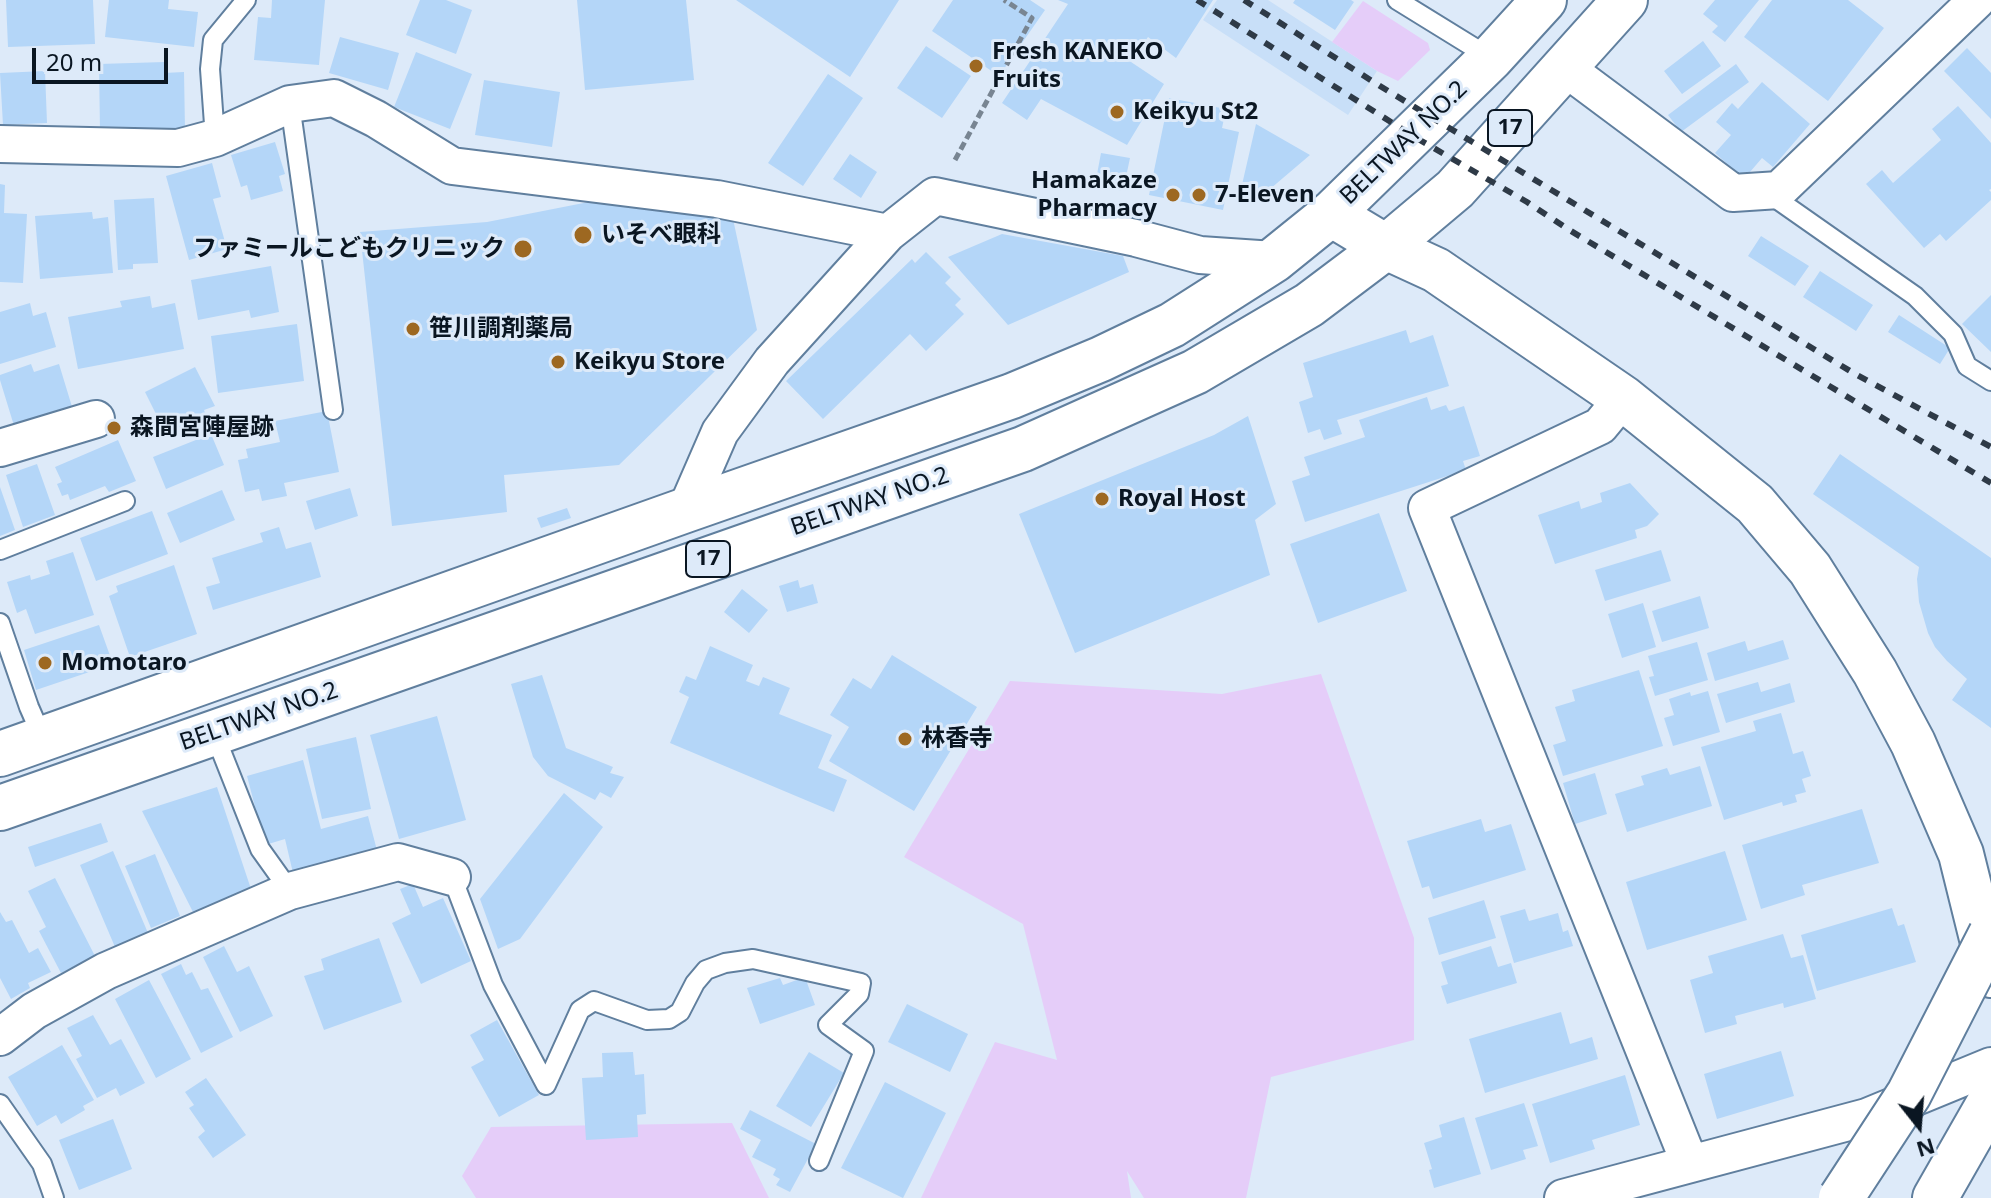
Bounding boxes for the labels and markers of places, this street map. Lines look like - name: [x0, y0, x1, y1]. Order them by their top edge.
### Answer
- place label: Fresh KANEKO Fruits: [992, 38, 1164, 94]
- marker: Fresh KANEKO Fruits: [967, 57, 985, 75]
- place label: Keikyu St2: [1133, 98, 1258, 126]
- marker: Keikyu St2: [1108, 103, 1126, 121]
- place label: Hamakaze Pharmacy: [1031, 167, 1157, 223]
- place label: 7-Eleven: [1215, 181, 1314, 209]
- marker: Hamakaze Pharmacy: [1164, 186, 1182, 204]
- marker: 7-Eleven: [1190, 186, 1208, 204]
- place label: いそべ眼科: [601, 221, 721, 249]
- marker: いそべ眼科: [572, 224, 594, 246]
- place label: ファミールこどもクリニック: [193, 235, 505, 263]
- marker: ファミールこどもクリニック: [512, 238, 534, 260]
- place label: 笹川調剤薬局: [429, 315, 573, 343]
- marker: 笹川調剤薬局: [404, 320, 422, 338]
- place label: Keikyu Store: [574, 348, 725, 376]
- marker: Keikyu Store: [549, 353, 567, 371]
- place label: 森間宮陣屋跡: [130, 414, 274, 442]
- marker: 森間宮陣屋跡: [105, 419, 123, 437]
- place label: Royal Host: [1118, 485, 1246, 513]
- marker: Royal Host: [1093, 490, 1111, 508]
- place label: Momotaro: [61, 649, 187, 677]
- marker: Momotaro: [36, 654, 54, 672]
- place label: 林香寺: [921, 725, 993, 753]
- marker: 林香寺: [896, 730, 914, 748]

